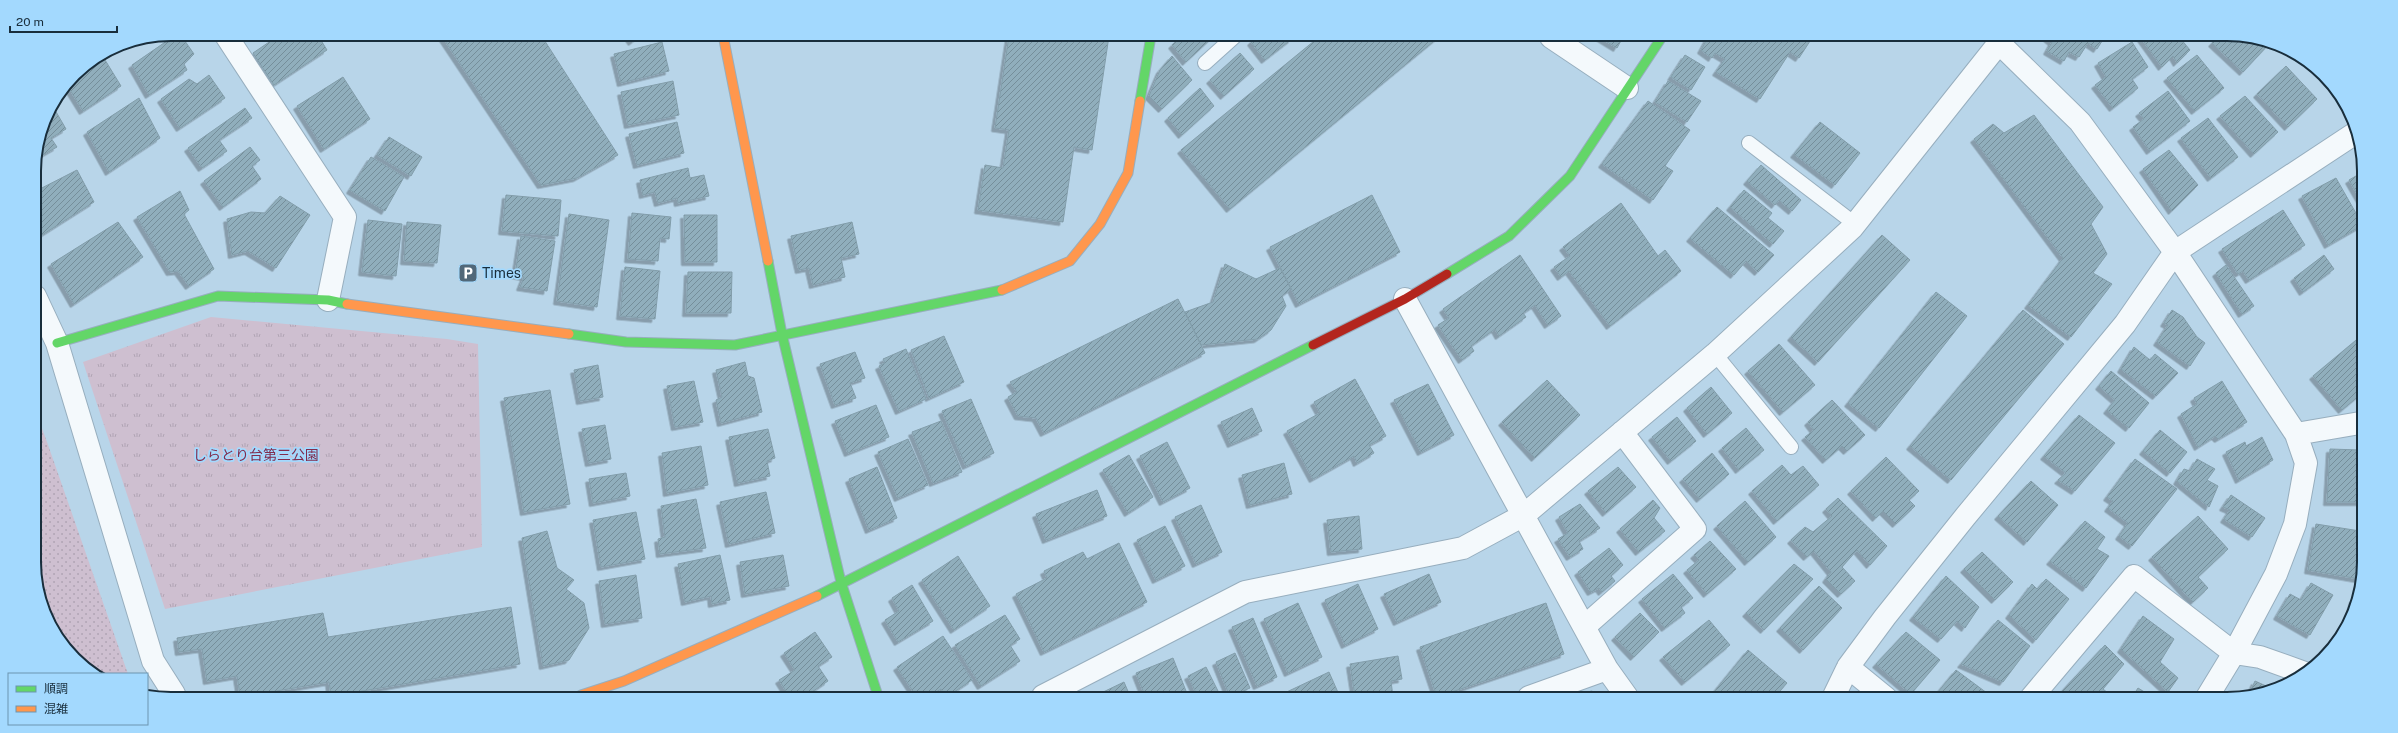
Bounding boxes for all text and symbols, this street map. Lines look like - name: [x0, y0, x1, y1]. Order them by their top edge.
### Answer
- scale bar: [10, 8, 117, 34]
- text: 20 m: [16, 15, 44, 29]
- parking icon: Times: [457, 262, 479, 284]
- place label: Times: [482, 265, 521, 281]
- park label: しらとり台第三公園: [193, 447, 319, 463]
- legend: [8, 673, 148, 725]
- text: 順調: [44, 682, 68, 696]
- text: 混雑: [44, 702, 68, 716]

